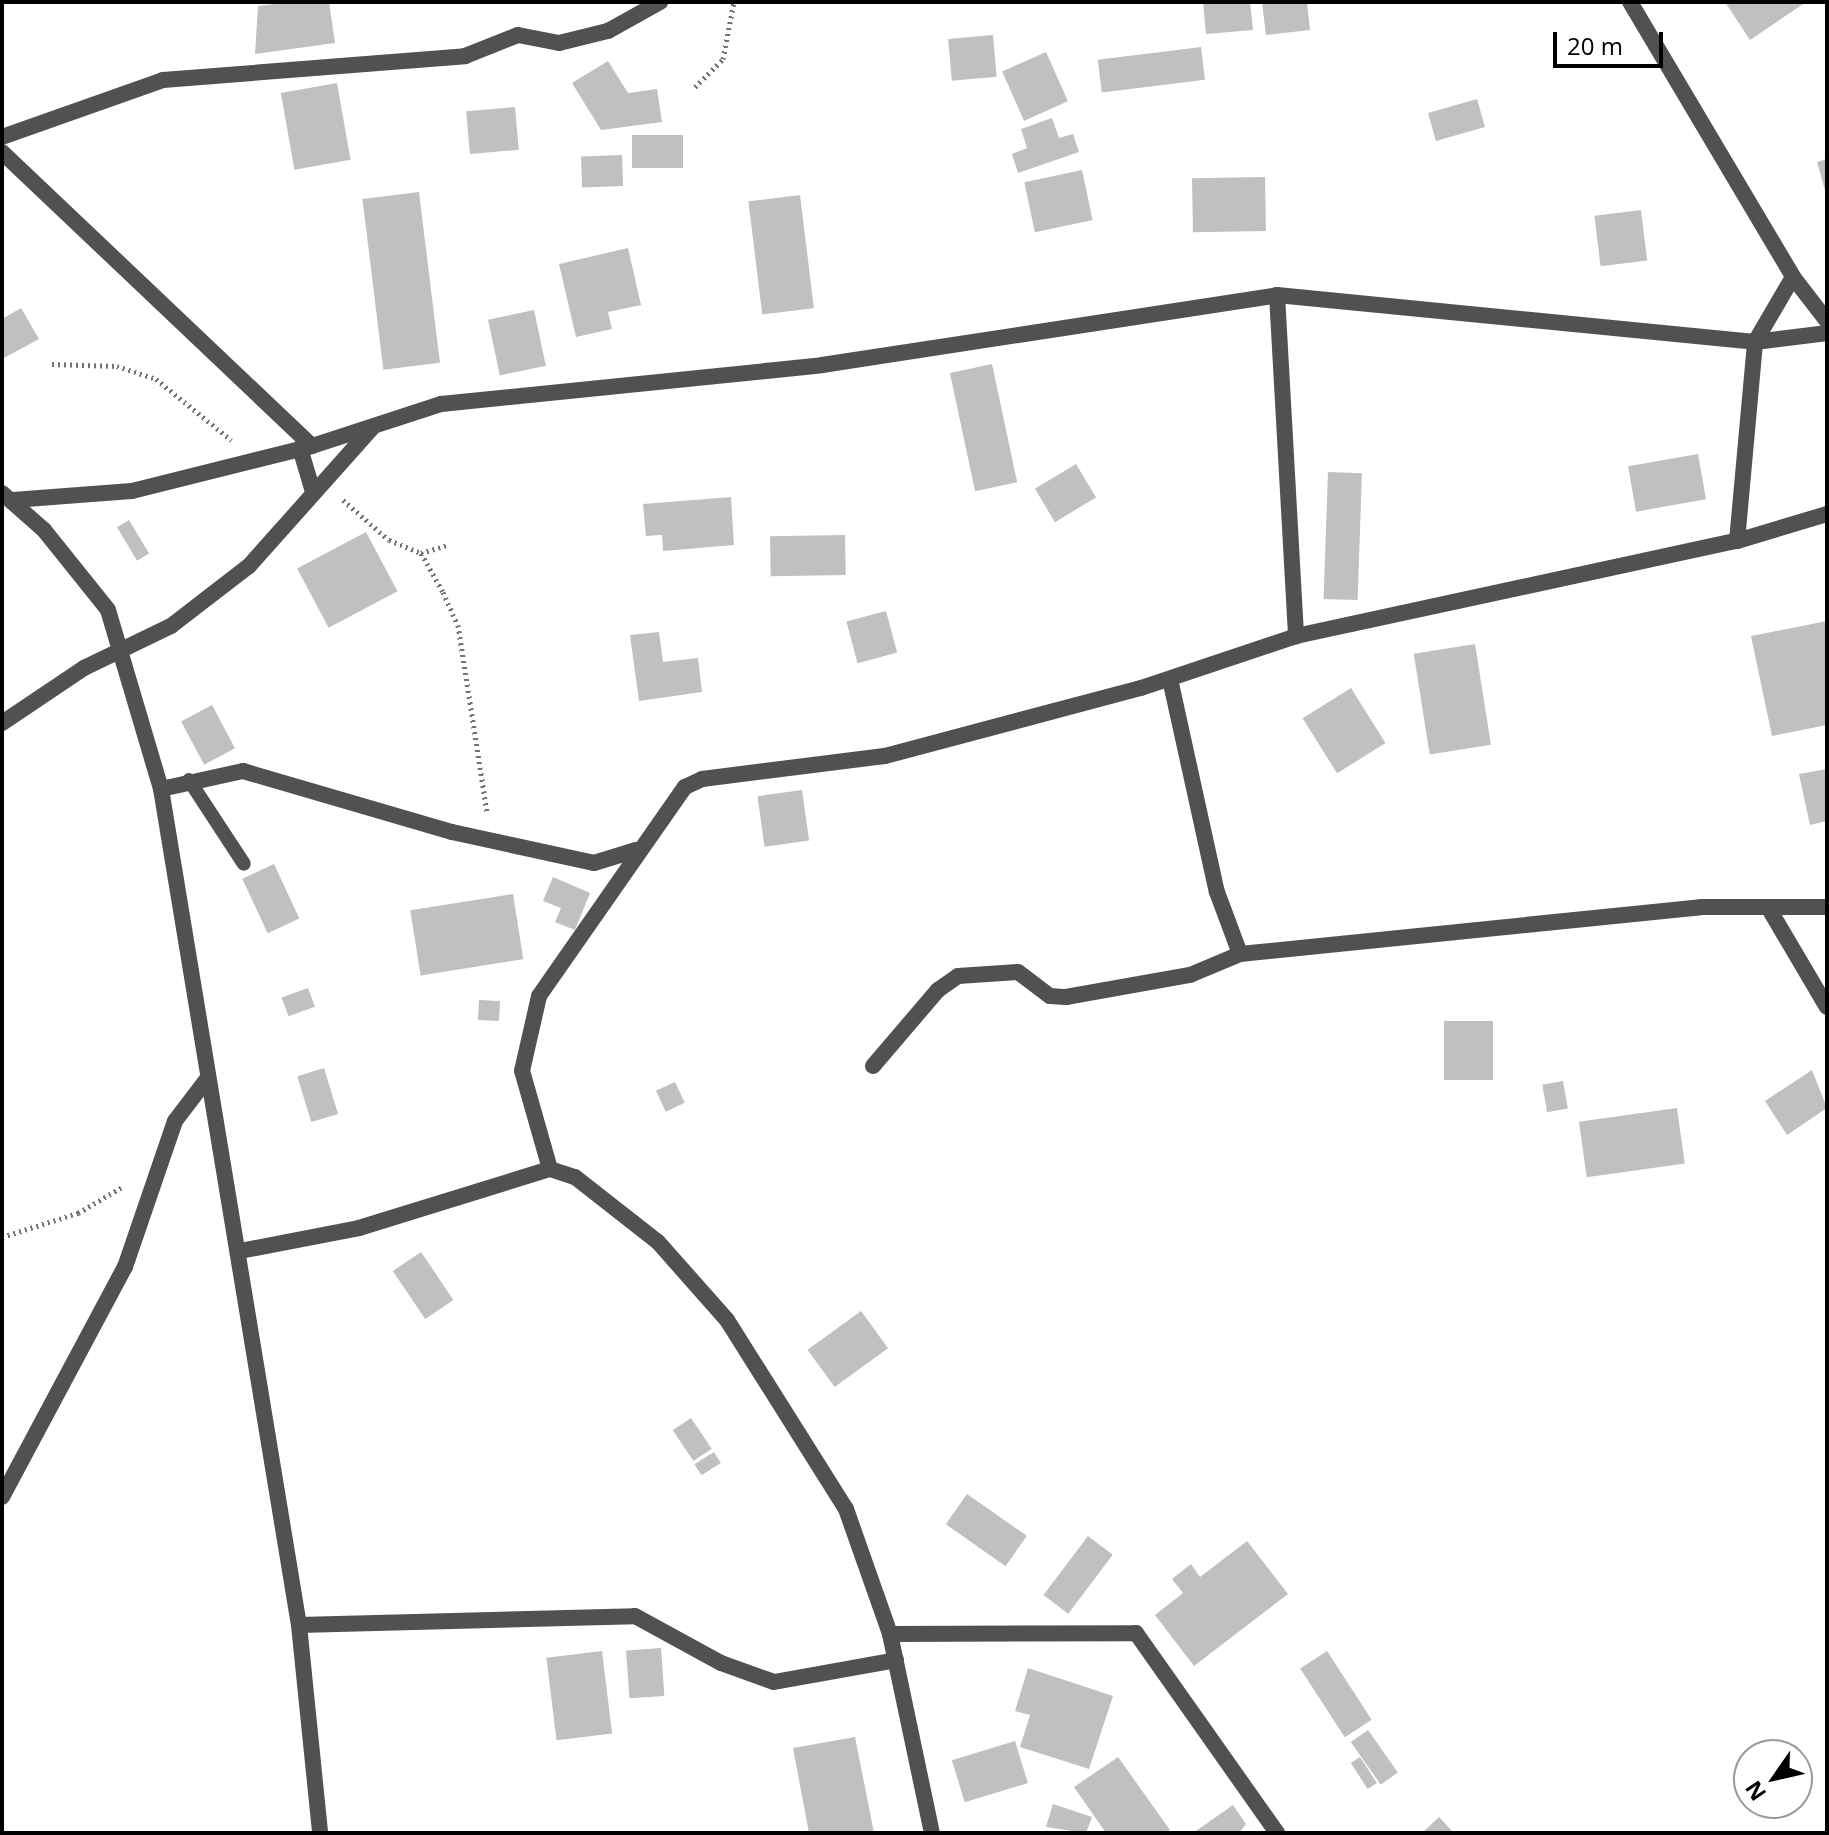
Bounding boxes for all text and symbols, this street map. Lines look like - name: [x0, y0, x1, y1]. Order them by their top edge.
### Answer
- scale bar: [1557, 16, 1667, 66]
- text: 20 m: [1567, 29, 1623, 62]
- north arrow: [1733, 1739, 1813, 1819]
- text: N: [1737, 1776, 1772, 1807]

